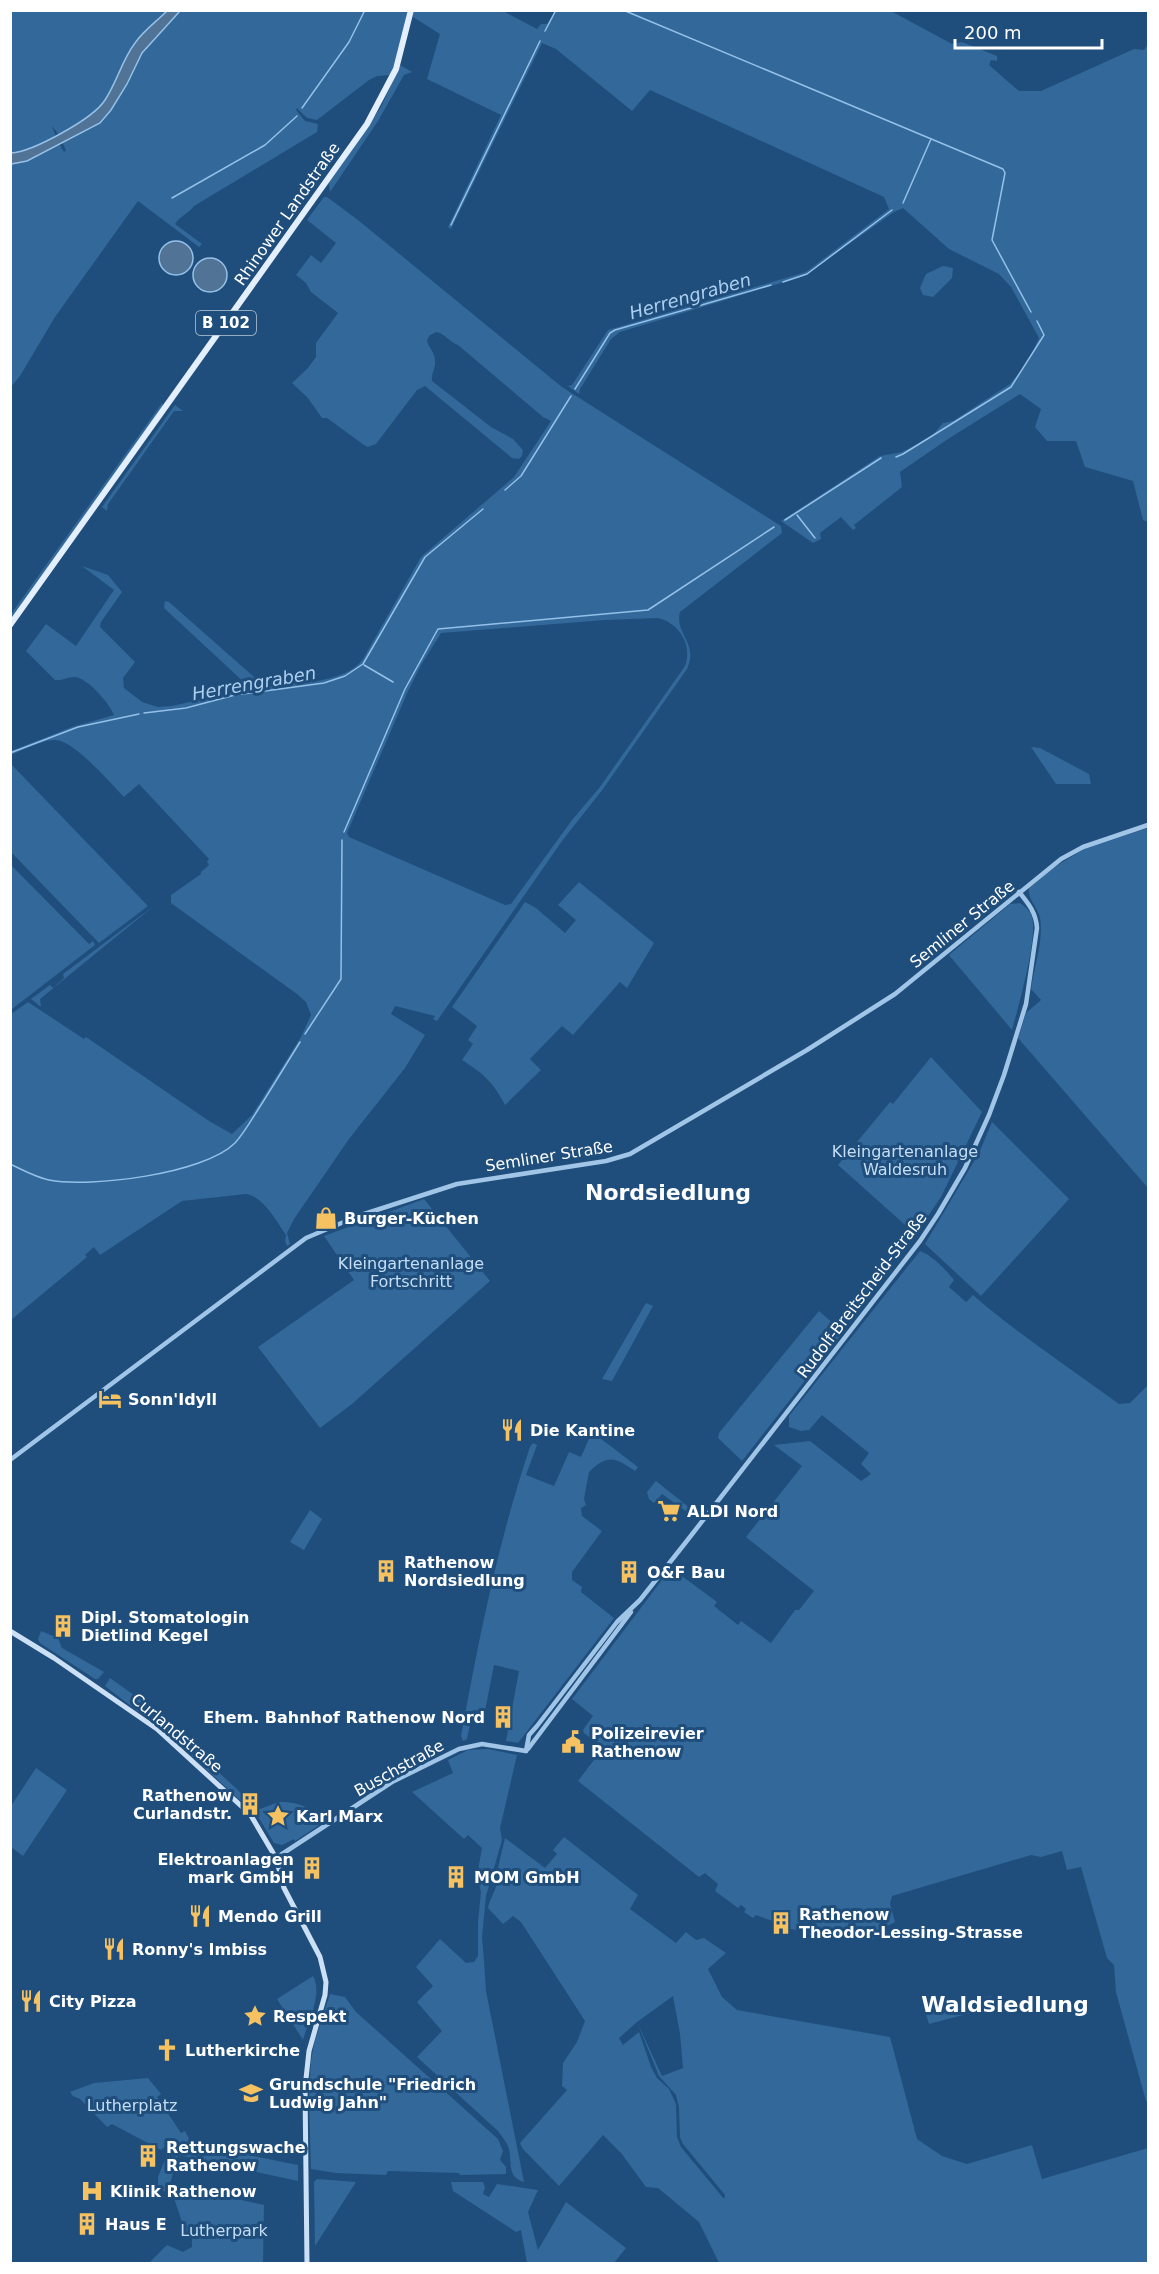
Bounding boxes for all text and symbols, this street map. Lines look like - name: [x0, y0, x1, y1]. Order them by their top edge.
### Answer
- scale bar: [955, 12, 1102, 50]
- text: 200 m: [964, 22, 1022, 43]
- street label: Rhinower Landstraße: [230, 139, 344, 289]
- water label: Herrengraben: [627, 269, 753, 323]
- road number: B 102: [196, 311, 256, 335]
- water label: Herrengraben: [190, 662, 318, 704]
- street label: Semliner Straße: [906, 876, 1018, 972]
- street label: Semliner Straße: [484, 1137, 614, 1175]
- park label: Kleingartenanlage Waldesruh: [832, 1142, 978, 1179]
- district label: Nordsiedlung: [585, 1180, 751, 1205]
- shop icon: Burger-Küchen: [313, 1205, 339, 1231]
- street label: Rudolf-Breitscheid-Straße: [793, 1208, 931, 1382]
- place label: Burger-Küchen: [344, 1209, 479, 1228]
- park label: Kleingartenanlage Fortschritt: [338, 1254, 484, 1291]
- hotel icon: Sonn'Idyll: [97, 1386, 123, 1412]
- place label: Sonn'Idyll: [128, 1390, 217, 1409]
- restaurant icon: Die Kantine: [499, 1417, 525, 1443]
- place label: Die Kantine: [530, 1421, 635, 1440]
- supermarket icon: ALDI Nord: [656, 1498, 682, 1524]
- place label: ALDI Nord: [687, 1502, 778, 1521]
- place label: Rathenow Nordsiedlung: [404, 1553, 525, 1590]
- building icon: Rathenow Nordsiedlung: [373, 1558, 399, 1584]
- building icon: O&F Bau: [616, 1559, 642, 1585]
- place label: O&F Bau: [647, 1563, 725, 1582]
- place label: Dipl. Stomatologin Dietlind Kegel: [81, 1608, 249, 1645]
- building icon: Dipl. Stomatologin Dietlind Kegel: [50, 1613, 76, 1639]
- street label: Curlandstraße: [127, 1689, 227, 1777]
- building icon: Ehem. Bahnhof Rathenow Nord: [490, 1704, 516, 1730]
- place label: Ehem. Bahnhof Rathenow Nord: [203, 1708, 485, 1727]
- place label: Polizeirevier Rathenow: [591, 1724, 704, 1761]
- public building icon: Polizeirevier Rathenow: [560, 1729, 586, 1755]
- street label: Buschstraße: [351, 1736, 447, 1800]
- place label: Rathenow Curlandstr.: [133, 1786, 232, 1823]
- building icon: Rathenow Curlandstr.: [237, 1791, 263, 1817]
- place icon: Karl Marx: [265, 1803, 291, 1829]
- place label: Karl Marx: [296, 1807, 384, 1826]
- place label: Elektroanlagen mark GmbH: [157, 1850, 294, 1887]
- building icon: Elektroanlagen mark GmbH: [299, 1855, 325, 1881]
- building icon: MOM GmbH: [443, 1864, 469, 1890]
- place label: MOM GmbH: [474, 1868, 580, 1887]
- restaurant icon: Mendo Grill: [187, 1903, 213, 1929]
- place label: Rathenow Theodor-Lessing-Strasse: [799, 1905, 1023, 1942]
- place label: Mendo Grill: [218, 1907, 322, 1926]
- building icon: Rathenow Theodor-Lessing-Strasse: [768, 1910, 794, 1936]
- restaurant icon: Ronny's Imbiss: [101, 1936, 127, 1962]
- place label: Ronny's Imbiss: [132, 1940, 267, 1959]
- restaurant icon: City Pizza: [18, 1988, 44, 2014]
- place label: City Pizza: [49, 1992, 137, 2011]
- district label: Waldsiedlung: [921, 1992, 1089, 2017]
- place icon: Respekt: [242, 2003, 268, 2029]
- place label: Respekt: [273, 2007, 347, 2026]
- church icon: Lutherkirche: [154, 2037, 180, 2063]
- place label: Lutherkirche: [185, 2041, 300, 2060]
- place label: Grundschule "Friedrich Ludwig Jahn": [269, 2075, 476, 2112]
- school or university icon: Grundschule "Friedrich Ludwig Jahn": [238, 2080, 264, 2106]
- park label: Lutherplatz: [87, 2096, 177, 2115]
- place label: Rettungswache Rathenow: [166, 2138, 306, 2175]
- building icon: Rettungswache Rathenow: [135, 2143, 161, 2169]
- hospital icon: Klinik Rathenow: [79, 2178, 105, 2204]
- place label: Klinik Rathenow: [110, 2182, 257, 2201]
- building icon: Haus E: [74, 2211, 100, 2237]
- place label: Haus E: [105, 2215, 167, 2234]
- park label: Lutherpark: [180, 2221, 268, 2240]

